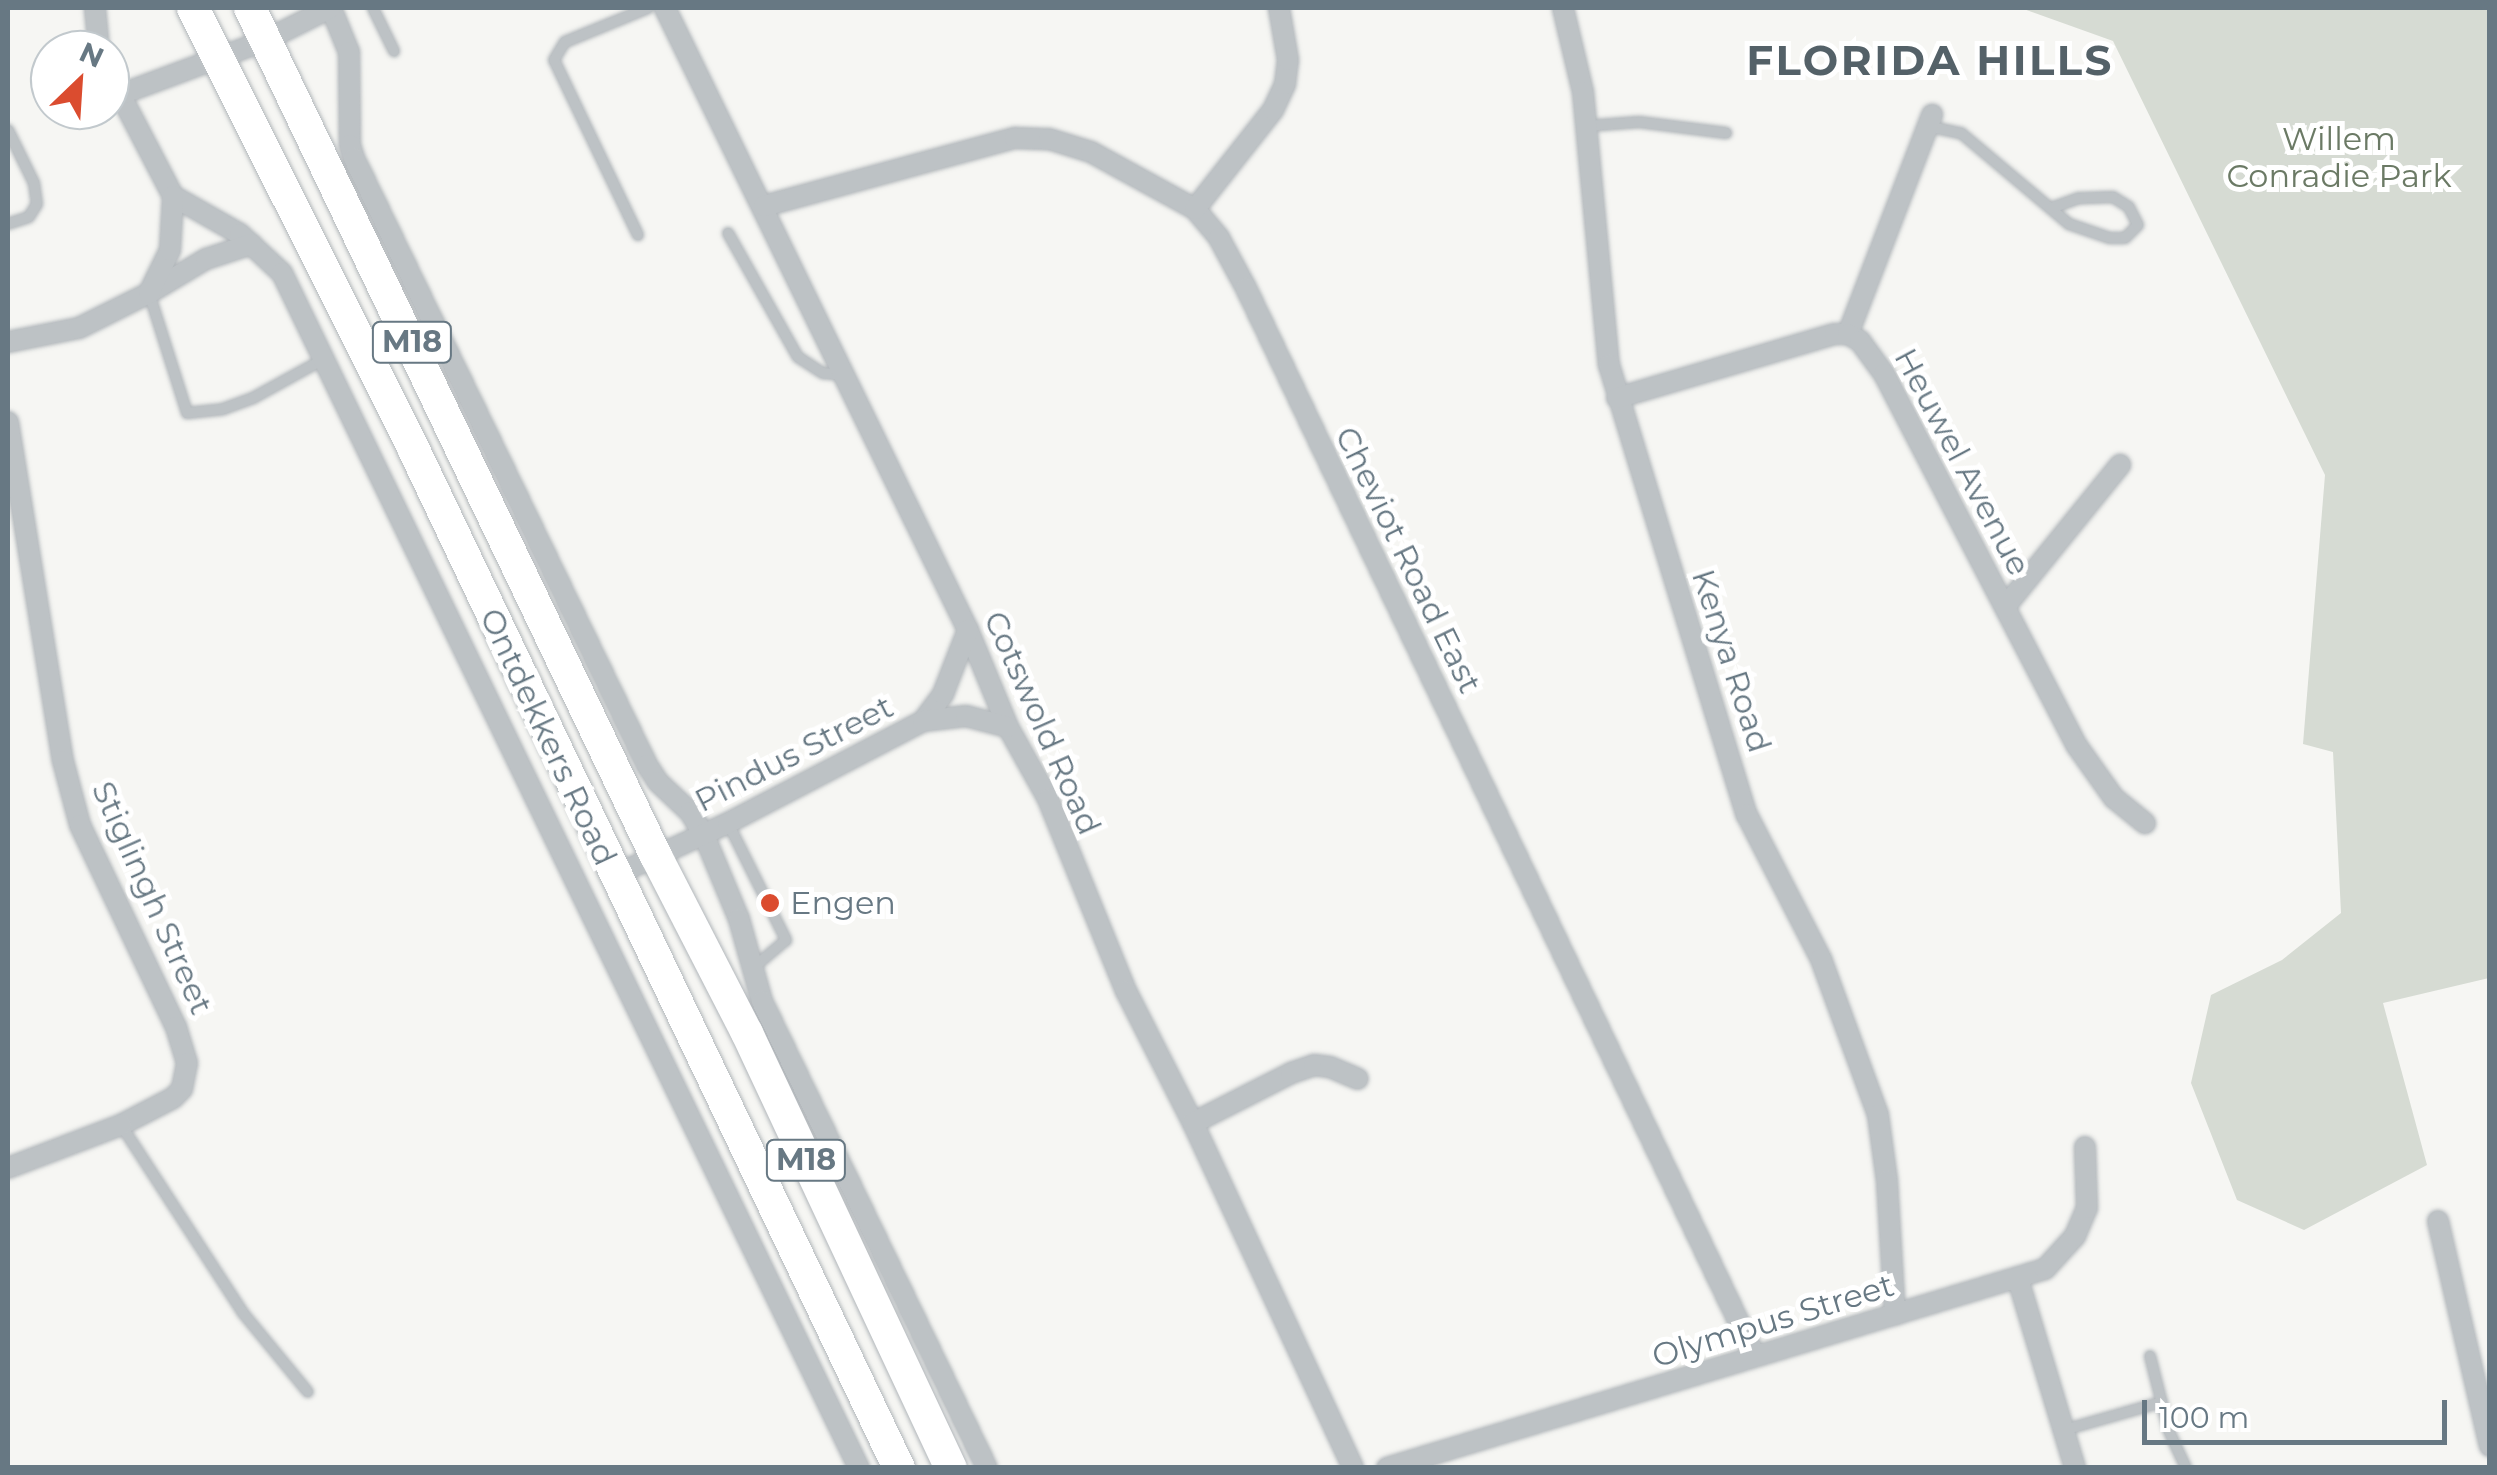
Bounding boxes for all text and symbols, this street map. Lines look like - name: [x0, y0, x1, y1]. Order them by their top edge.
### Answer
- north arrow: [30, 30, 130, 130]
- text: N: [74, 34, 109, 75]
- district label: FLORIDA HILLS: [1746, 35, 2114, 85]
- park label: Willem Conradie Park: [2226, 121, 2452, 196]
- road number: M18: [370, 317, 454, 367]
- street label: Heuwel Avenue: [1886, 342, 2038, 582]
- street label: Cheviot Road East: [1327, 421, 1489, 699]
- street label: Kenya Road: [1683, 565, 1779, 757]
- street label: Ontdekkers Road: [472, 602, 624, 872]
- street label: Cotswold Road: [976, 605, 1108, 841]
- street label: Pindus Street: [689, 688, 899, 820]
- street label: Stiglingh Street: [83, 776, 221, 1020]
- place label: Engen: [790, 884, 896, 922]
- marker: Engen: [759, 892, 781, 914]
- road number: M18: [764, 1135, 848, 1185]
- street label: Olympus Street: [1648, 1266, 1898, 1376]
- scale bar: [2147, 1380, 2452, 1442]
- text: 100 m: [2159, 1399, 2249, 1436]

